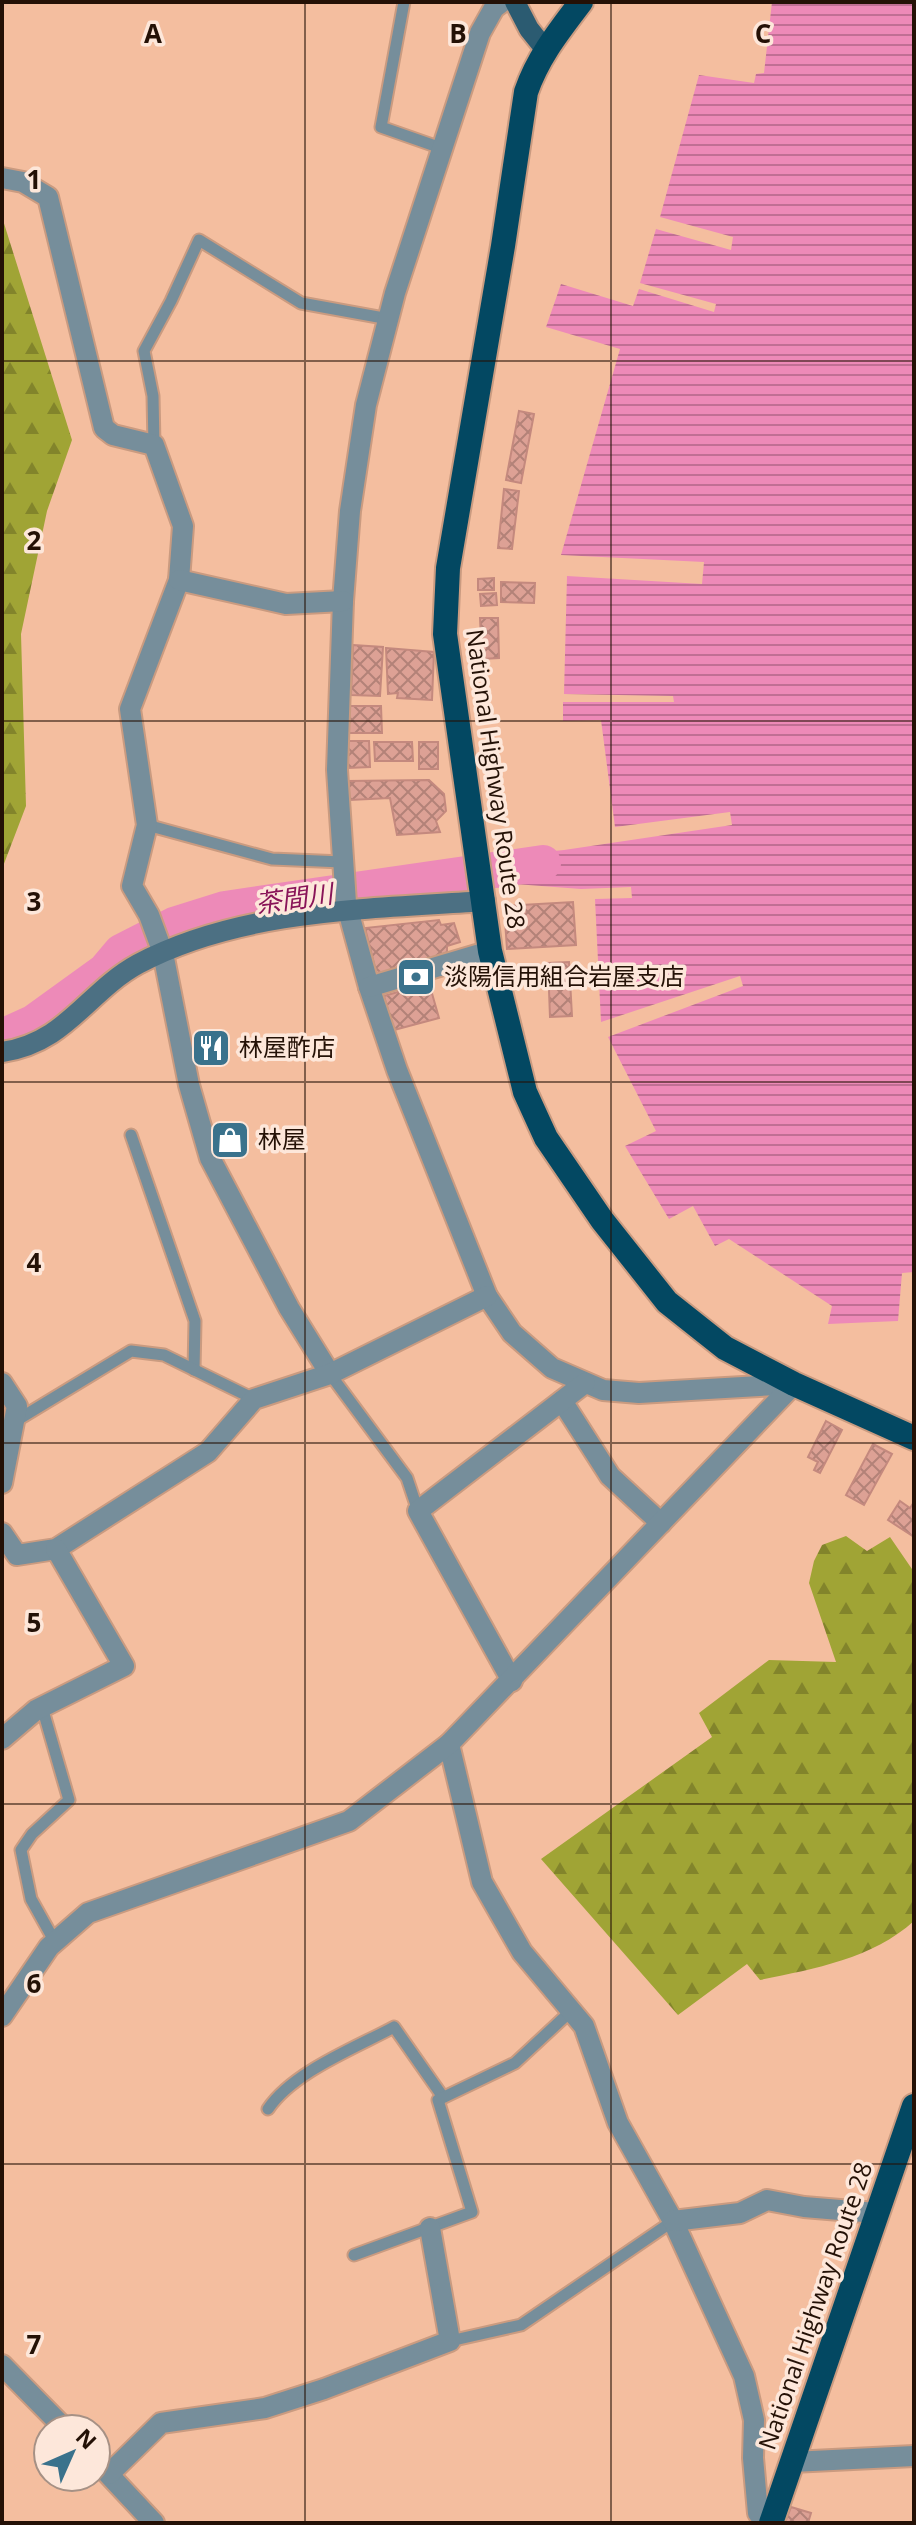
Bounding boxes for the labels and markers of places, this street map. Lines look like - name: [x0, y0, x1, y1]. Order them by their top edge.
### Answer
- bank icon: 淡陽信用組合岩屋支店: [395, 956, 437, 998]
- place label: 淡陽信用組合岩屋支店: [444, 959, 684, 992]
- restaurant icon: 林屋酢店: [190, 1027, 232, 1069]
- place label: 林屋酢店: [239, 1030, 335, 1063]
- shop icon: 林屋: [209, 1119, 251, 1161]
- place label: 林屋: [258, 1122, 306, 1155]

